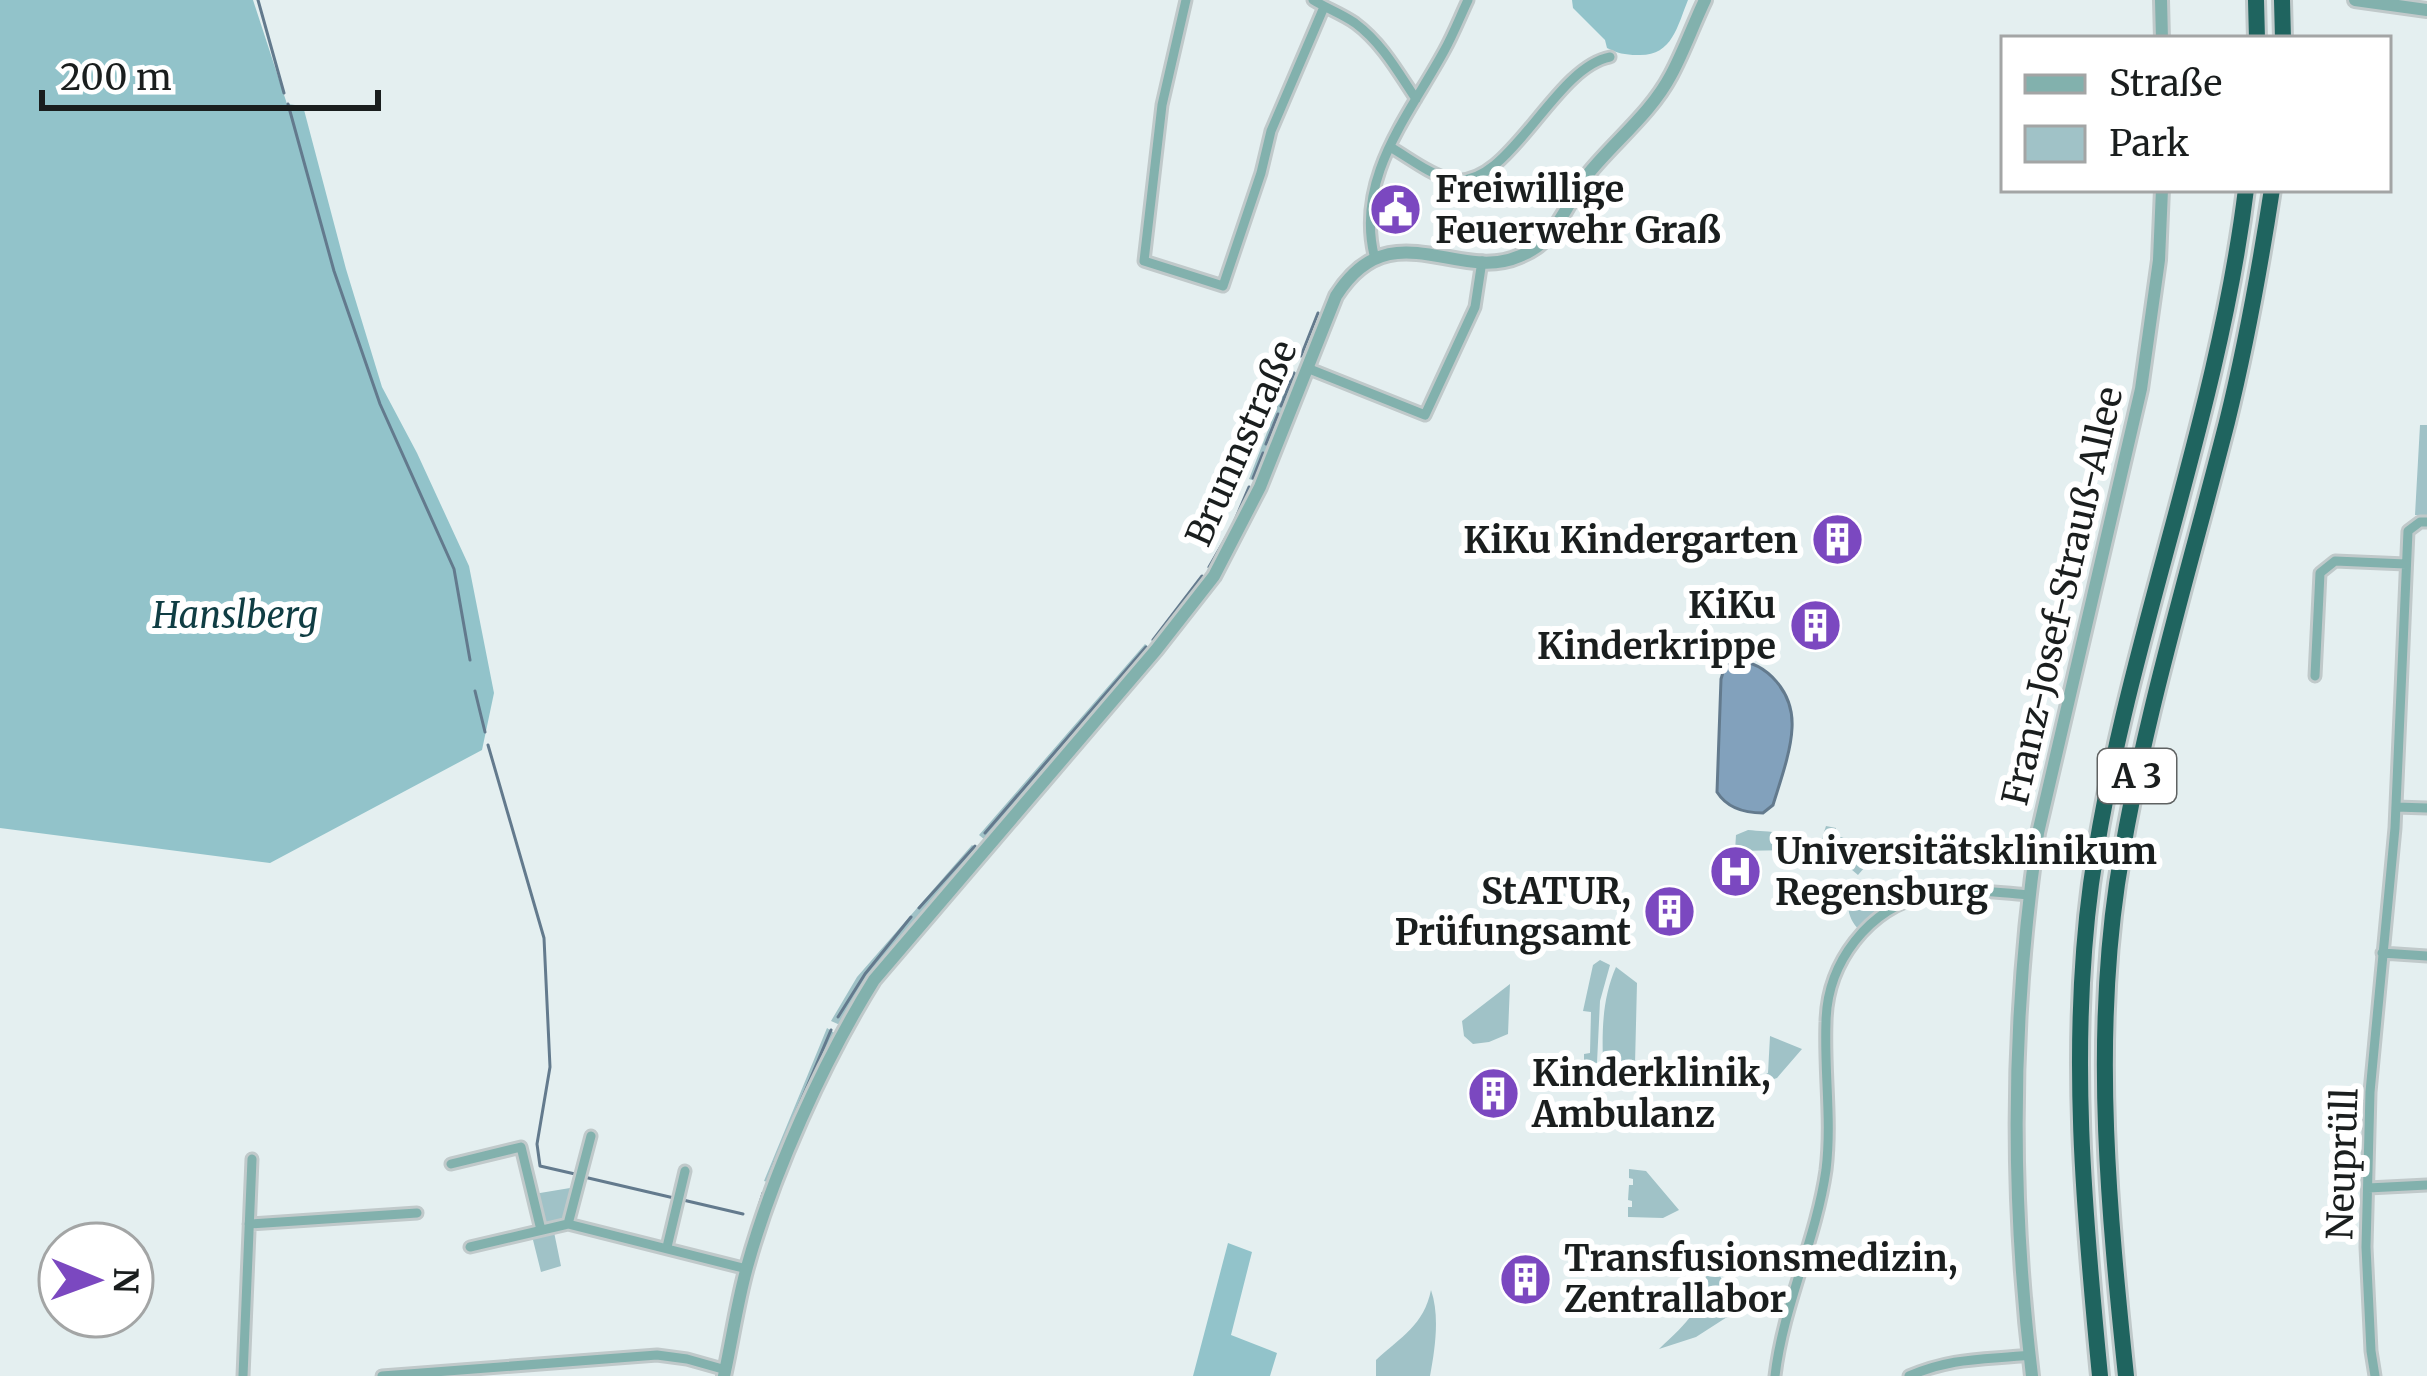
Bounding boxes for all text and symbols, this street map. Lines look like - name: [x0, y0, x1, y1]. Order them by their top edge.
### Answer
- scale bar: [42, 36, 378, 110]
- legend: [2001, 36, 2391, 192]
- text: 200 m: [60, 55, 172, 100]
- text: Straße: [2109, 61, 2222, 106]
- text: Park: [2109, 121, 2189, 166]
- place label: Freiwillige Feuerwehr Graß: [1435, 167, 1721, 253]
- public building icon: Freiwillige Feuerwehr Graß: [1368, 182, 1424, 238]
- street label: Brunnstraße: [1176, 333, 1307, 553]
- street label: Franz-Josef-Strauß-Allee: [1992, 383, 2133, 810]
- building icon: KiKu Kindergarten: [1809, 512, 1865, 568]
- place label: KiKu Kindergarten: [1463, 518, 1798, 563]
- place label: KiKu Kinderkrippe: [1537, 583, 1776, 669]
- park label: Hanslberg: [151, 593, 318, 638]
- building icon: KiKu Kinderkrippe: [1787, 598, 1843, 654]
- road number: A 3: [2098, 749, 2176, 803]
- place label: Universitätsklinikum Regensburg: [1775, 829, 2157, 915]
- hospital icon: Universitätsklinikum Regensburg: [1708, 844, 1764, 900]
- place label: StATUR, Prüfungsamt: [1394, 869, 1632, 955]
- building icon: StATUR, Prüfungsamt: [1642, 884, 1698, 940]
- place label: Kinderklinik, Ambulanz: [1531, 1051, 1771, 1137]
- building icon: Kinderklinik, Ambulanz: [1465, 1066, 1521, 1122]
- street label: Neuprüll: [2317, 1087, 2368, 1241]
- north arrow: [36, 1220, 156, 1340]
- place label: Transfusionsmedizin, Zentrallabor: [1564, 1236, 1958, 1322]
- building icon: Transfusionsmedizin, Zentrallabor: [1497, 1251, 1553, 1307]
- text: N: [105, 1267, 146, 1294]

